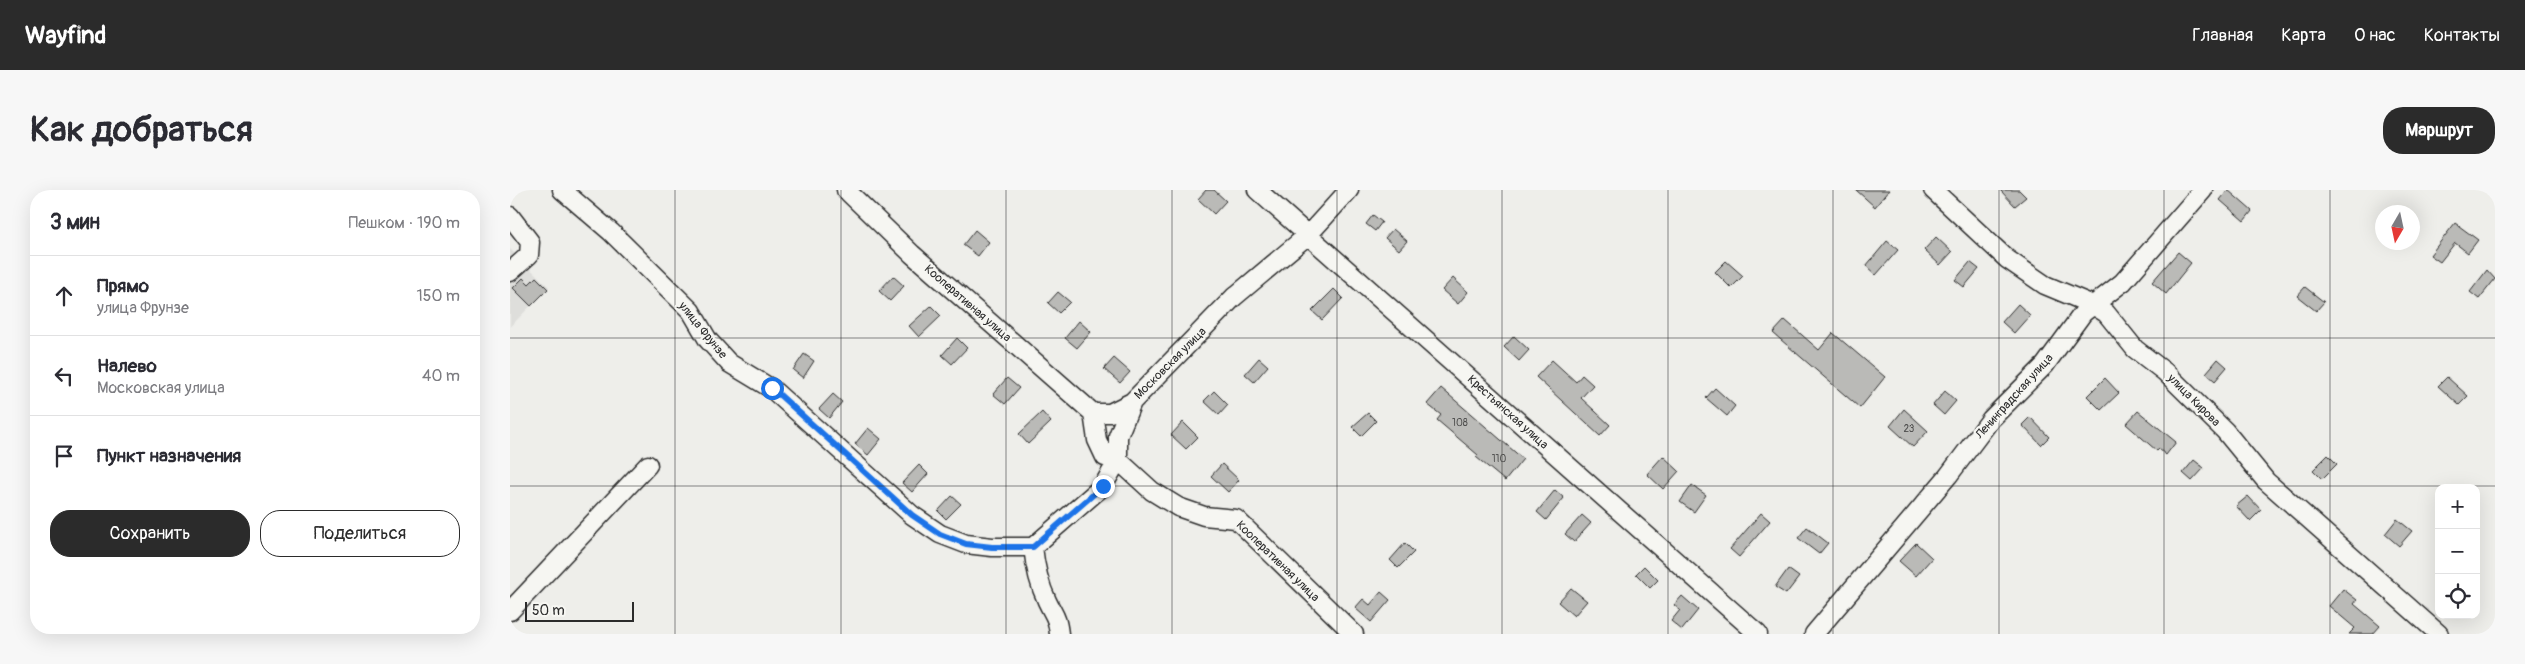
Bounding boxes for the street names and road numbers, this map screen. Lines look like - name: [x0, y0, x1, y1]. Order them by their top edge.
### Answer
- street label: Кооперативная улица: [921, 262, 1014, 345]
- street label: улица Фрунзе: [674, 298, 730, 362]
- street label: Московская улица: [1131, 324, 1210, 402]
- street label: Ленинградская улица: [1972, 351, 2057, 443]
- street label: улица Кирова: [2163, 370, 2223, 430]
- street label: Крестьянская улица: [1464, 372, 1551, 453]
- street label: Кооперативная улица: [1233, 518, 1323, 605]

